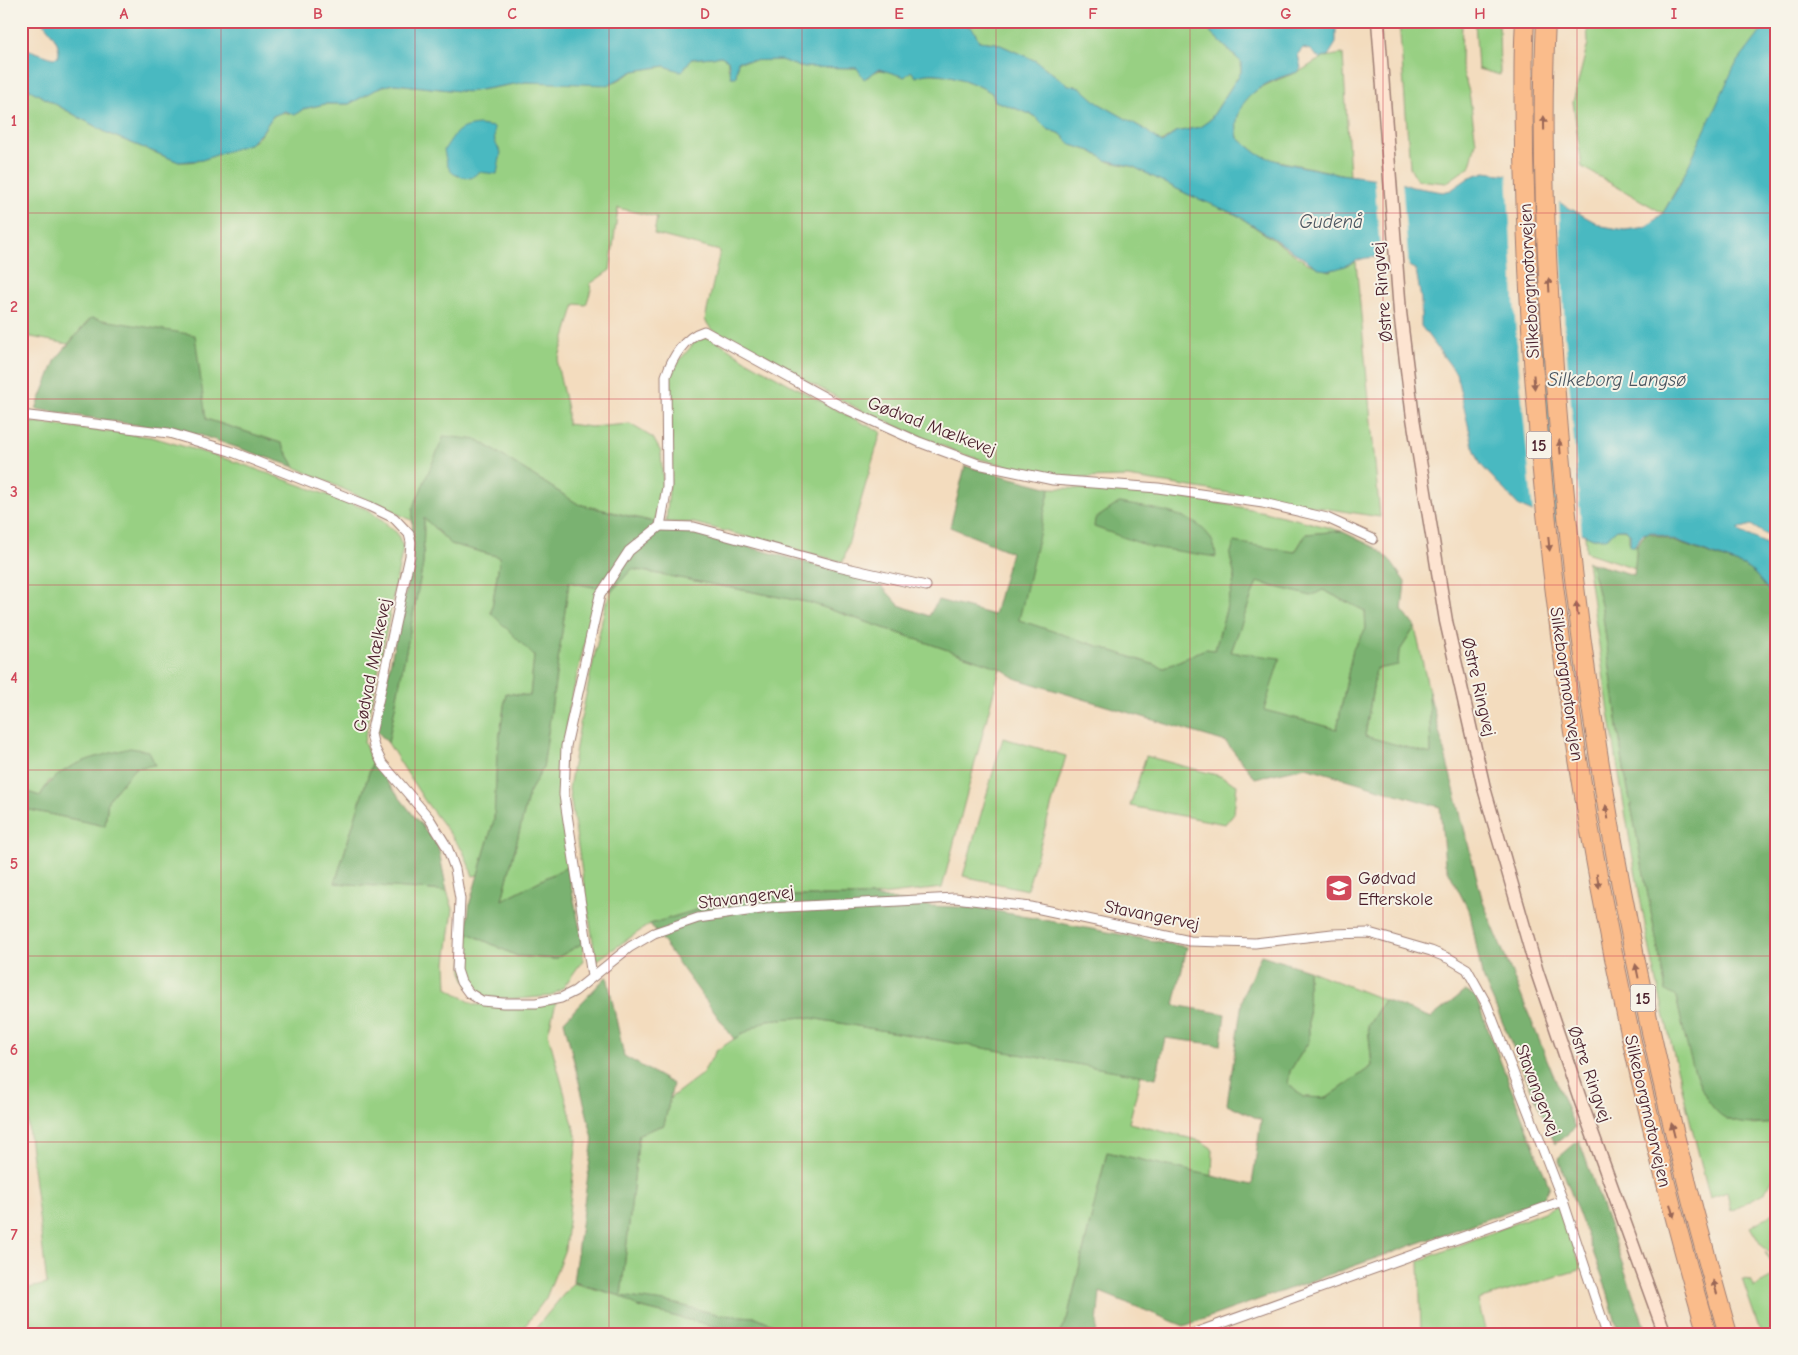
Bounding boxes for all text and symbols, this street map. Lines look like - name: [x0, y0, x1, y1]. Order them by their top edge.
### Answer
- text: A: [120, 5, 129, 23]
- text: B: [313, 5, 323, 23]
- text: C: [507, 5, 517, 23]
- text: D: [700, 5, 710, 23]
- text: E: [894, 5, 904, 23]
- text: F: [1088, 5, 1098, 23]
- text: G: [1280, 5, 1292, 23]
- text: H: [1474, 5, 1486, 23]
- text: I: [1671, 5, 1677, 23]
- text: 1: [11, 112, 17, 130]
- one-way arrow: [1540, 115, 1548, 131]
- street label: Silkeborgmotorvejen: [1515, 203, 1544, 359]
- water label: Gudenå: [1299, 211, 1363, 233]
- street label: Østre Ringvej: [1368, 241, 1397, 343]
- one-way arrow: [1545, 277, 1553, 293]
- text: 2: [10, 298, 18, 316]
- water label: Silkeborg Langsø: [1548, 369, 1686, 391]
- one-way arrow: [1531, 375, 1539, 391]
- street label: Gødvad Mælkevej: [865, 392, 999, 461]
- road number: 15: [1526, 432, 1552, 458]
- one-way arrow: [1556, 439, 1564, 455]
- text: 3: [10, 483, 18, 501]
- one-way arrow: [1545, 536, 1553, 552]
- street label: Gødvad Mælkevej: [349, 597, 396, 734]
- one-way arrow: [1573, 601, 1581, 617]
- street label: Silkeborgmotorvejen: [1545, 606, 1588, 763]
- street label: Østre Ringvej: [1457, 636, 1500, 739]
- text: 4: [10, 669, 18, 687]
- one-way arrow: [1603, 803, 1611, 819]
- text: 5: [10, 855, 18, 873]
- place label: Gødvad Efterskole: [1358, 868, 1433, 910]
- school or university icon: Gødvad Efterskole: [1324, 873, 1354, 903]
- one-way arrow: [1595, 874, 1603, 890]
- street label: Stavangervej: [697, 881, 795, 914]
- street label: Stavangervej: [1103, 896, 1201, 935]
- one-way arrow: [1633, 964, 1641, 979]
- road number: 15: [1630, 984, 1656, 1011]
- street label: Østre Ringvej: [1563, 1023, 1616, 1125]
- street label: Silkeborgmotorvejen: [1620, 1033, 1675, 1189]
- text: 6: [10, 1041, 18, 1059]
- street label: Stavangervej: [1510, 1041, 1565, 1139]
- one-way arrow: [1669, 1122, 1677, 1137]
- one-way arrow: [1669, 1203, 1677, 1218]
- text: 7: [10, 1226, 18, 1244]
- one-way arrow: [1711, 1279, 1719, 1294]

